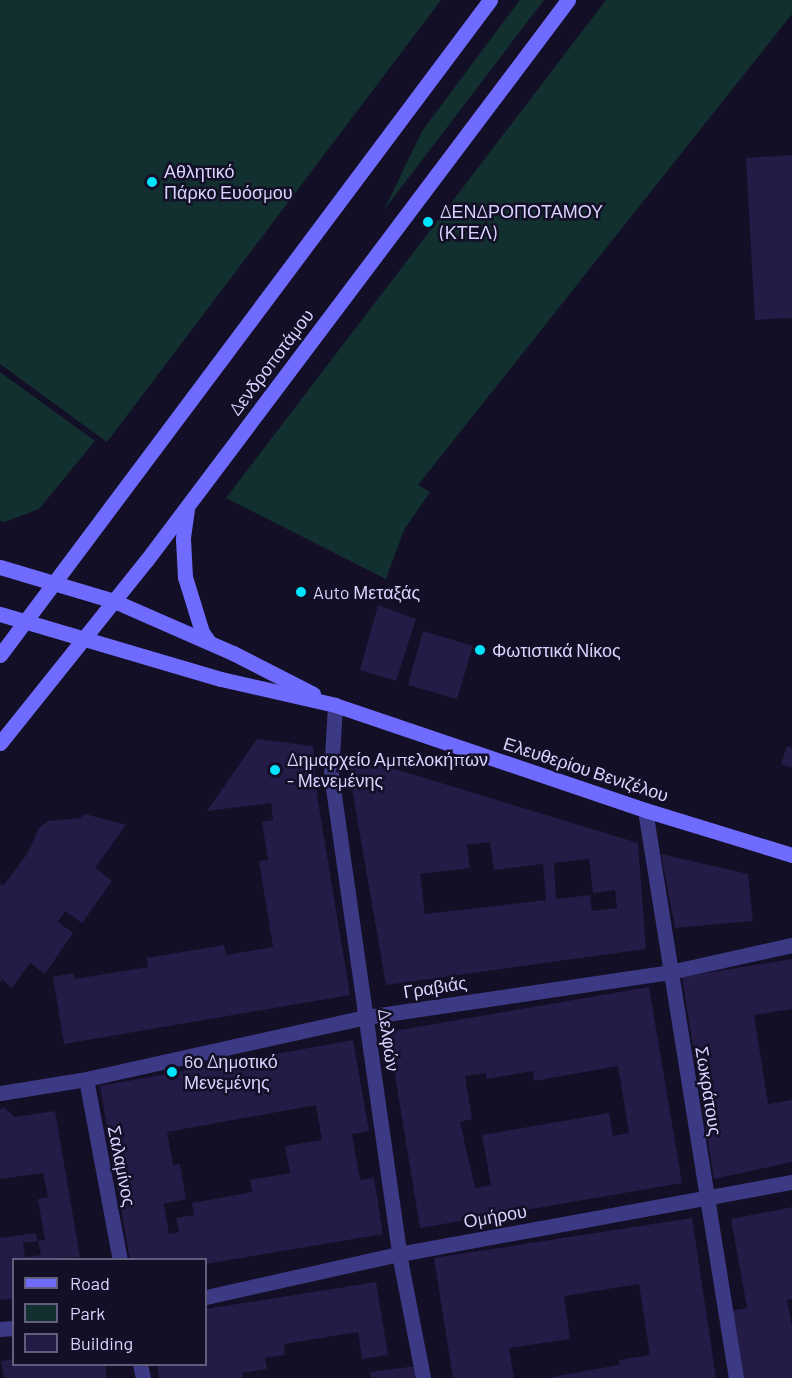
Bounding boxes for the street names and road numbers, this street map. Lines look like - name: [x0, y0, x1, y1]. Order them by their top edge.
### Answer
- street label: Δενδροποτάμου: [224, 305, 318, 419]
- street label: Ελευθερίου Βενιζέλου: [501, 732, 671, 806]
- street label: Γραβιάς: [402, 971, 468, 1003]
- street label: Δελφών: [374, 1007, 404, 1073]
- street label: Σωκράτους: [691, 1045, 727, 1137]
- street label: Σαλαμίνος: [104, 1124, 140, 1208]
- street label: Ομήρου: [462, 1200, 528, 1232]

